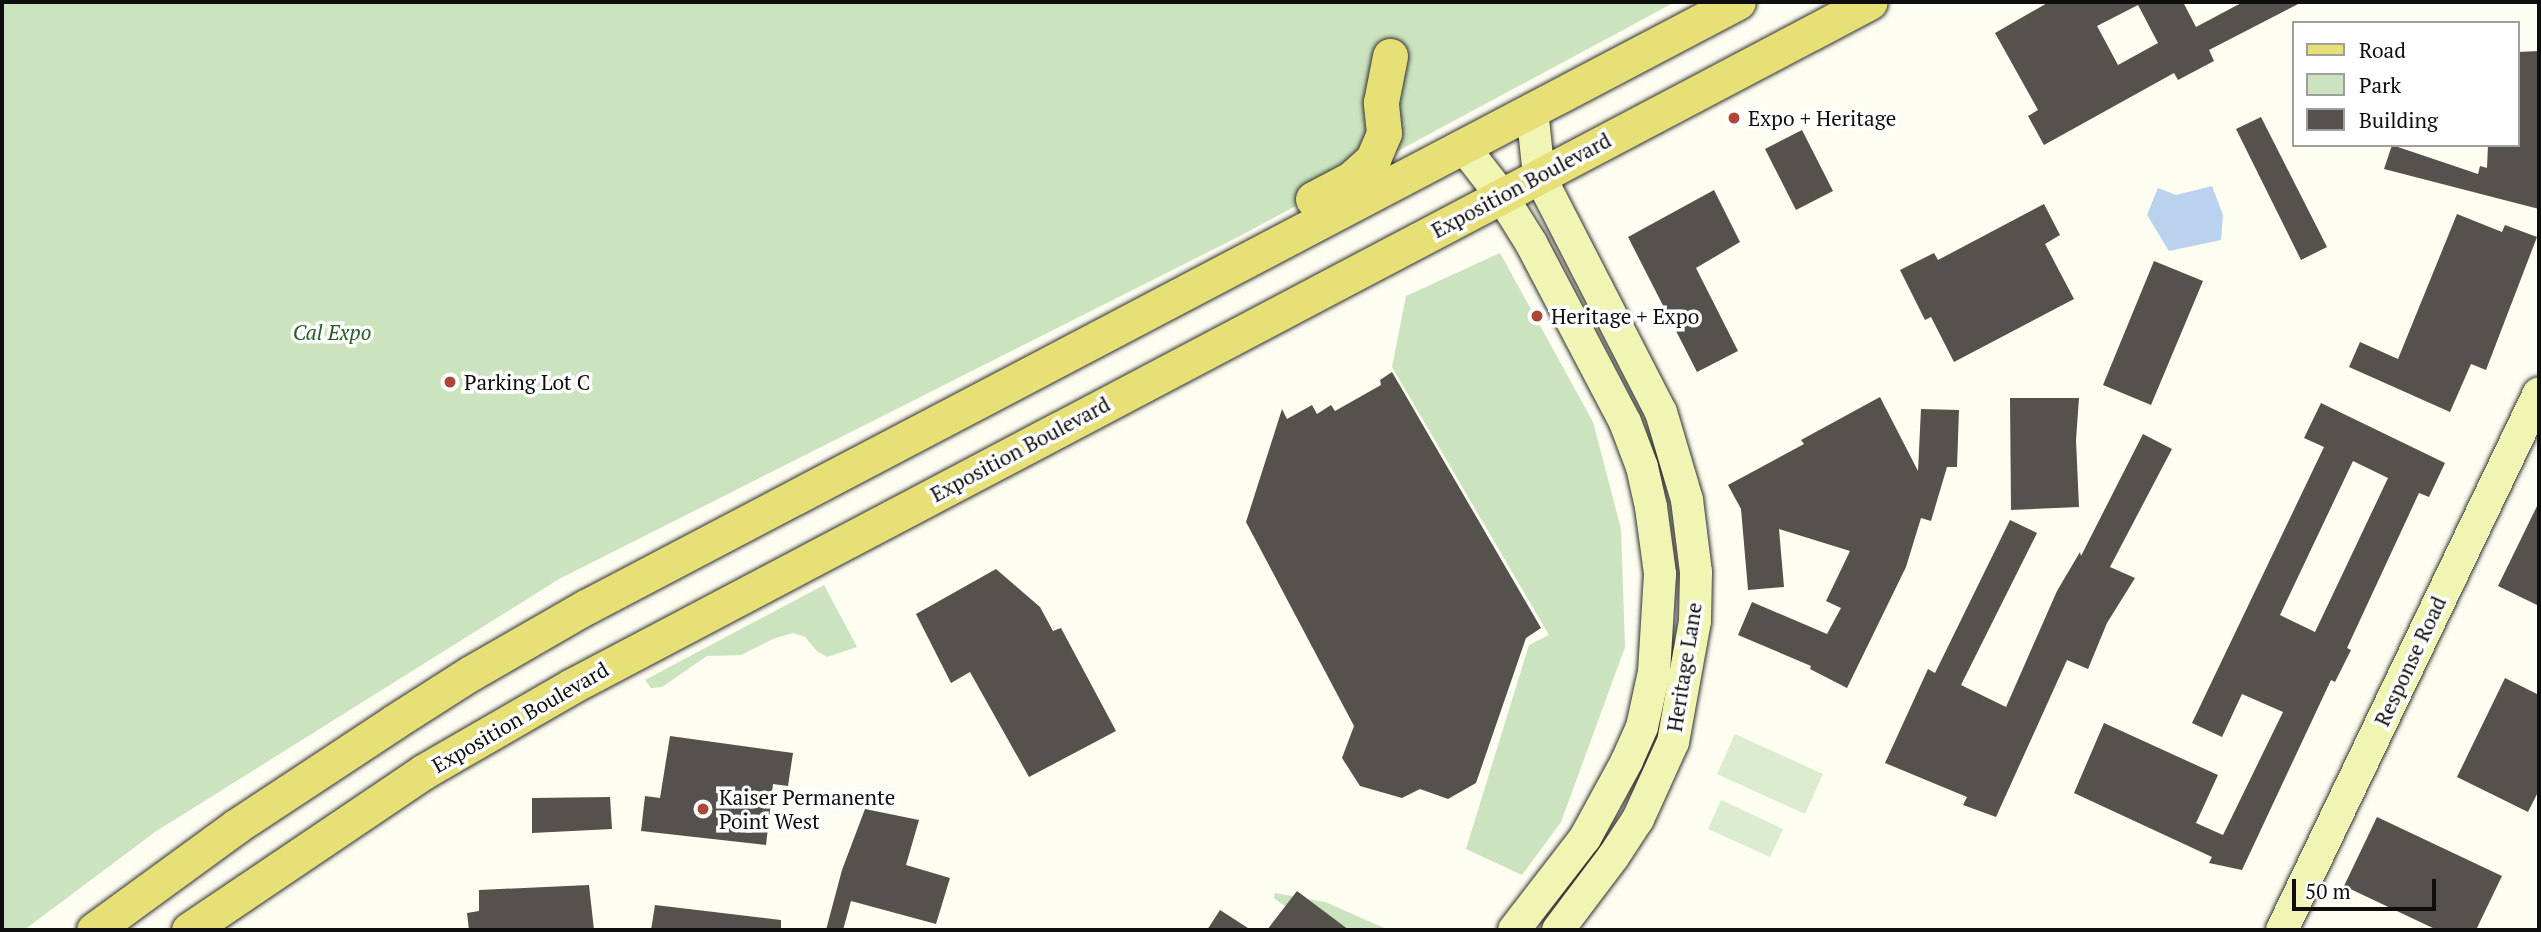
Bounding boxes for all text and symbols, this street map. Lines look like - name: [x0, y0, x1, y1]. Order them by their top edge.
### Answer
- legend: [2292, 21, 2520, 147]
- text: Road: [2359, 36, 2406, 64]
- text: Park: [2359, 71, 2401, 99]
- place label: Expo + Heritage: [1748, 105, 1896, 131]
- text: Building: [2359, 106, 2438, 134]
- marker: Expo + Heritage: [1726, 110, 1742, 126]
- street label: Exposition Boulevard: [1427, 127, 1615, 243]
- place label: Heritage + Expo: [1551, 303, 1699, 329]
- marker: Heritage + Expo: [1529, 308, 1545, 324]
- park label: Cal Expo: [293, 319, 371, 345]
- place label: Parking Lot C: [464, 369, 590, 395]
- marker: Parking Lot C: [442, 374, 458, 390]
- street label: Exposition Boulevard: [926, 391, 1114, 507]
- street label: Response Road: [2369, 592, 2451, 730]
- street label: Heritage Lane: [1661, 601, 1707, 733]
- street label: Exposition Boulevard: [427, 656, 613, 778]
- place label: Kaiser Permanente Point West: [719, 784, 895, 834]
- marker: Kaiser Permanente Point West: [693, 799, 713, 819]
- scale bar: [2296, 866, 2440, 910]
- text: 50 m: [2305, 877, 2351, 905]

